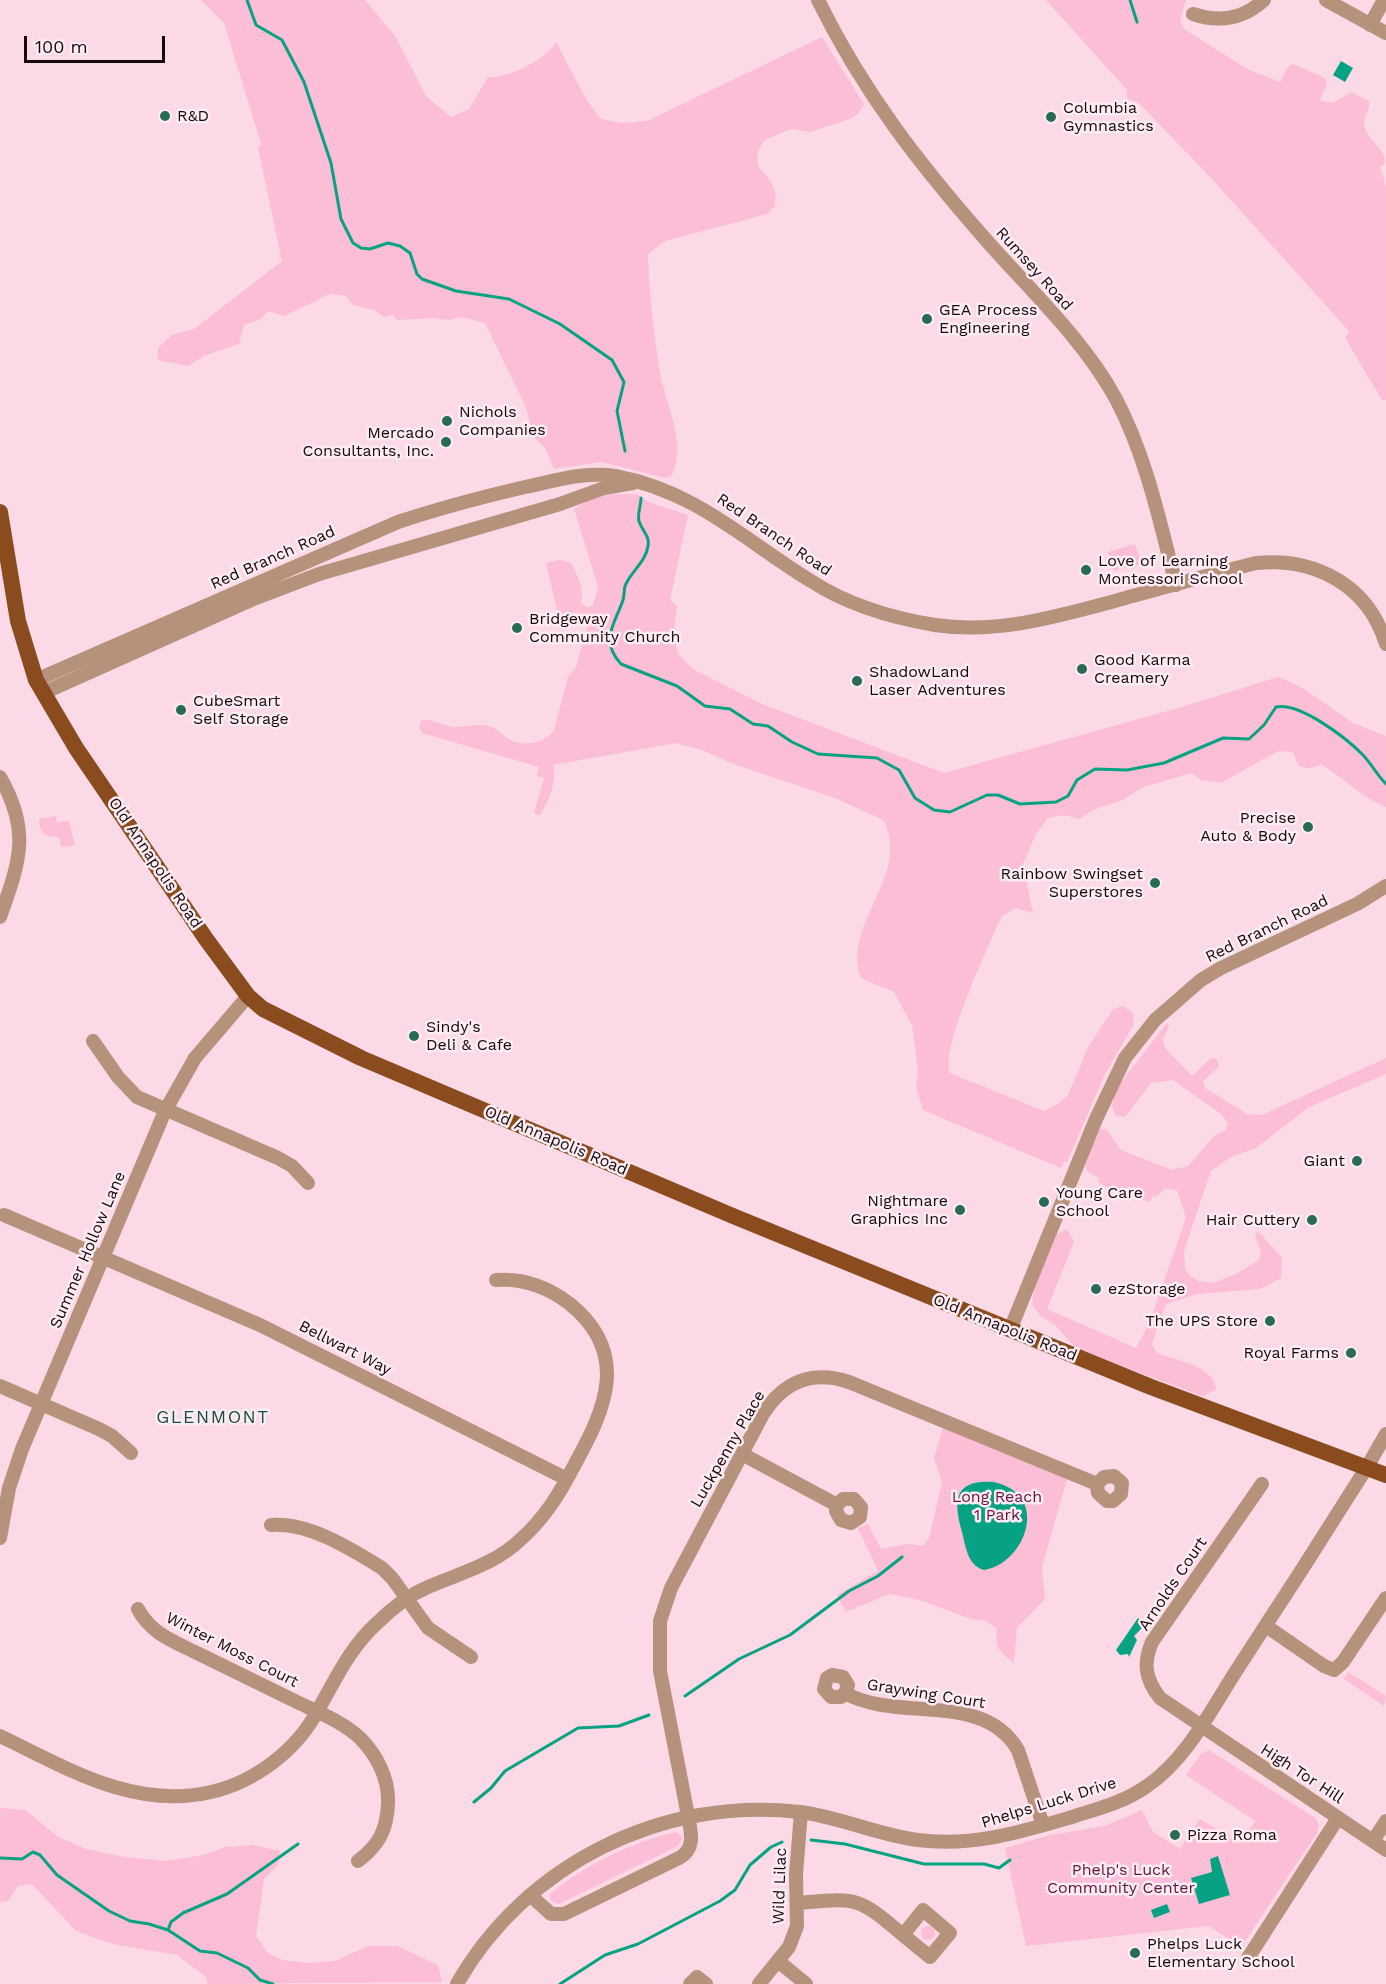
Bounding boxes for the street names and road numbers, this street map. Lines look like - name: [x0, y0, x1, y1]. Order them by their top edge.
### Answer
- street label: Rumsey Road: [992, 223, 1076, 315]
- street label: Red Branch Road: [713, 490, 835, 580]
- street label: Red Branch Road: [208, 522, 338, 594]
- street label: Old Annapolis Road: [104, 794, 206, 932]
- street label: Red Branch Road: [1202, 891, 1332, 967]
- street label: Old Annapolis Road: [482, 1102, 630, 1180]
- street label: Summer Hollow Lane: [46, 1169, 130, 1331]
- street label: Old Annapolis Road: [930, 1290, 1080, 1366]
- street label: Bellwart Way: [296, 1316, 394, 1380]
- street label: Luckpenny Place: [687, 1387, 769, 1511]
- street label: Arnolds Court: [1135, 1534, 1211, 1634]
- street label: Winter Moss Court: [163, 1608, 301, 1692]
- street label: Graywing Court: [866, 1675, 986, 1713]
- street label: High Tor Hill: [1257, 1740, 1347, 1808]
- street label: Phelps Luck Drive: [979, 1773, 1119, 1833]
- street label: Wild Lilac: [769, 1847, 791, 1925]

